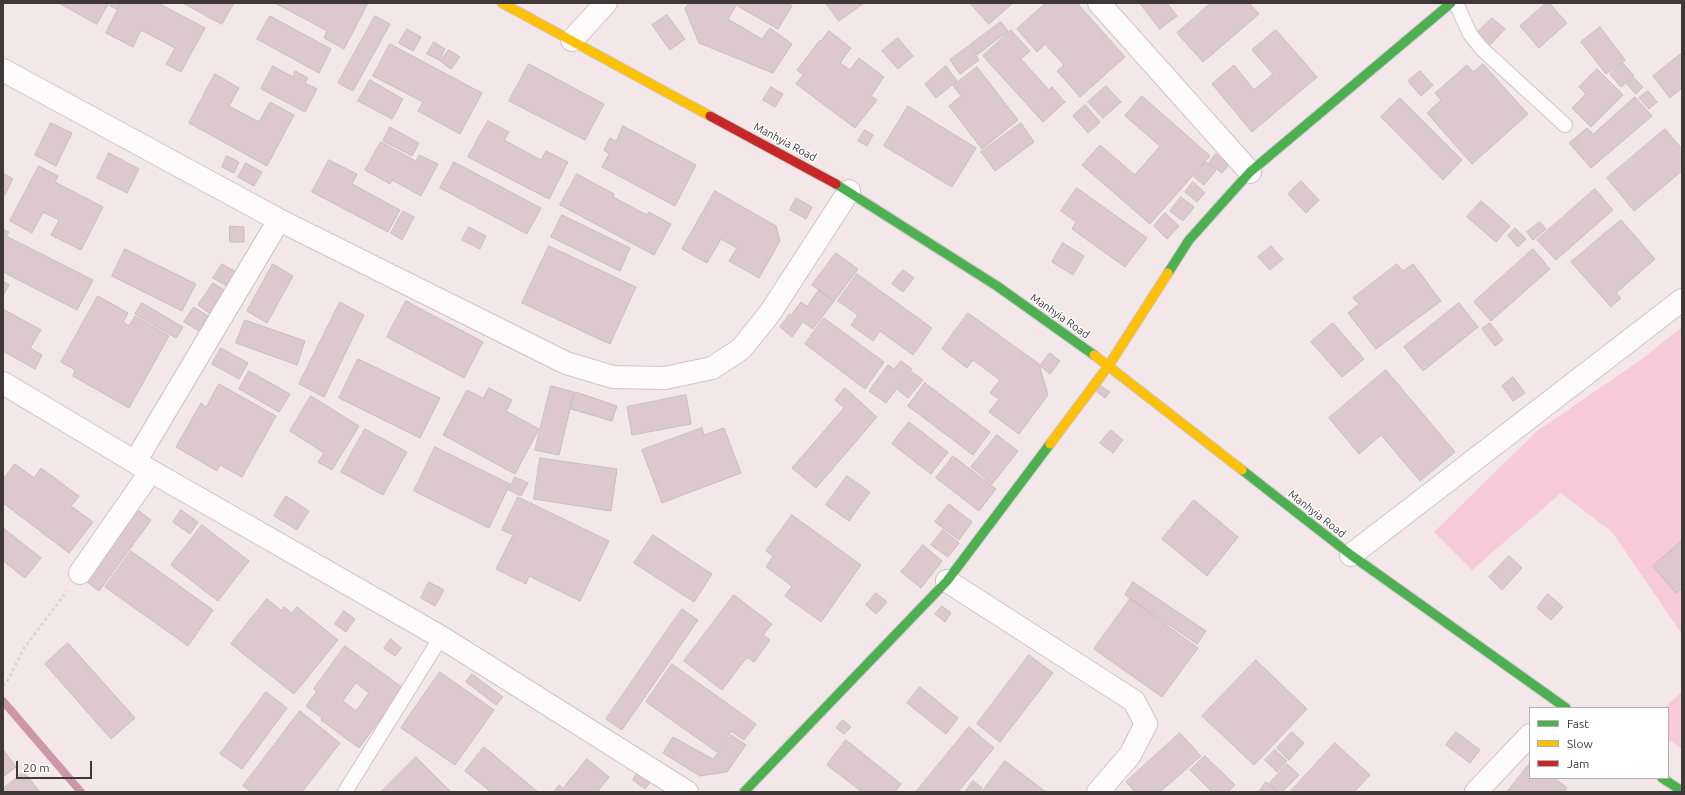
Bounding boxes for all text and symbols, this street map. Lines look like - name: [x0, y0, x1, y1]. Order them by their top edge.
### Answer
- street label: Manhyia Road: [751, 120, 819, 164]
- street label: Manhyia Road: [1028, 291, 1092, 341]
- street label: Manhyia Road: [1286, 488, 1348, 540]
- legend: [1529, 707, 1669, 779]
- text: Fast: [1567, 717, 1589, 730]
- text: Slow: [1567, 737, 1593, 750]
- scale bar: [18, 753, 94, 779]
- text: Jam: [1567, 757, 1589, 770]
- text: 20 m: [23, 761, 50, 774]

